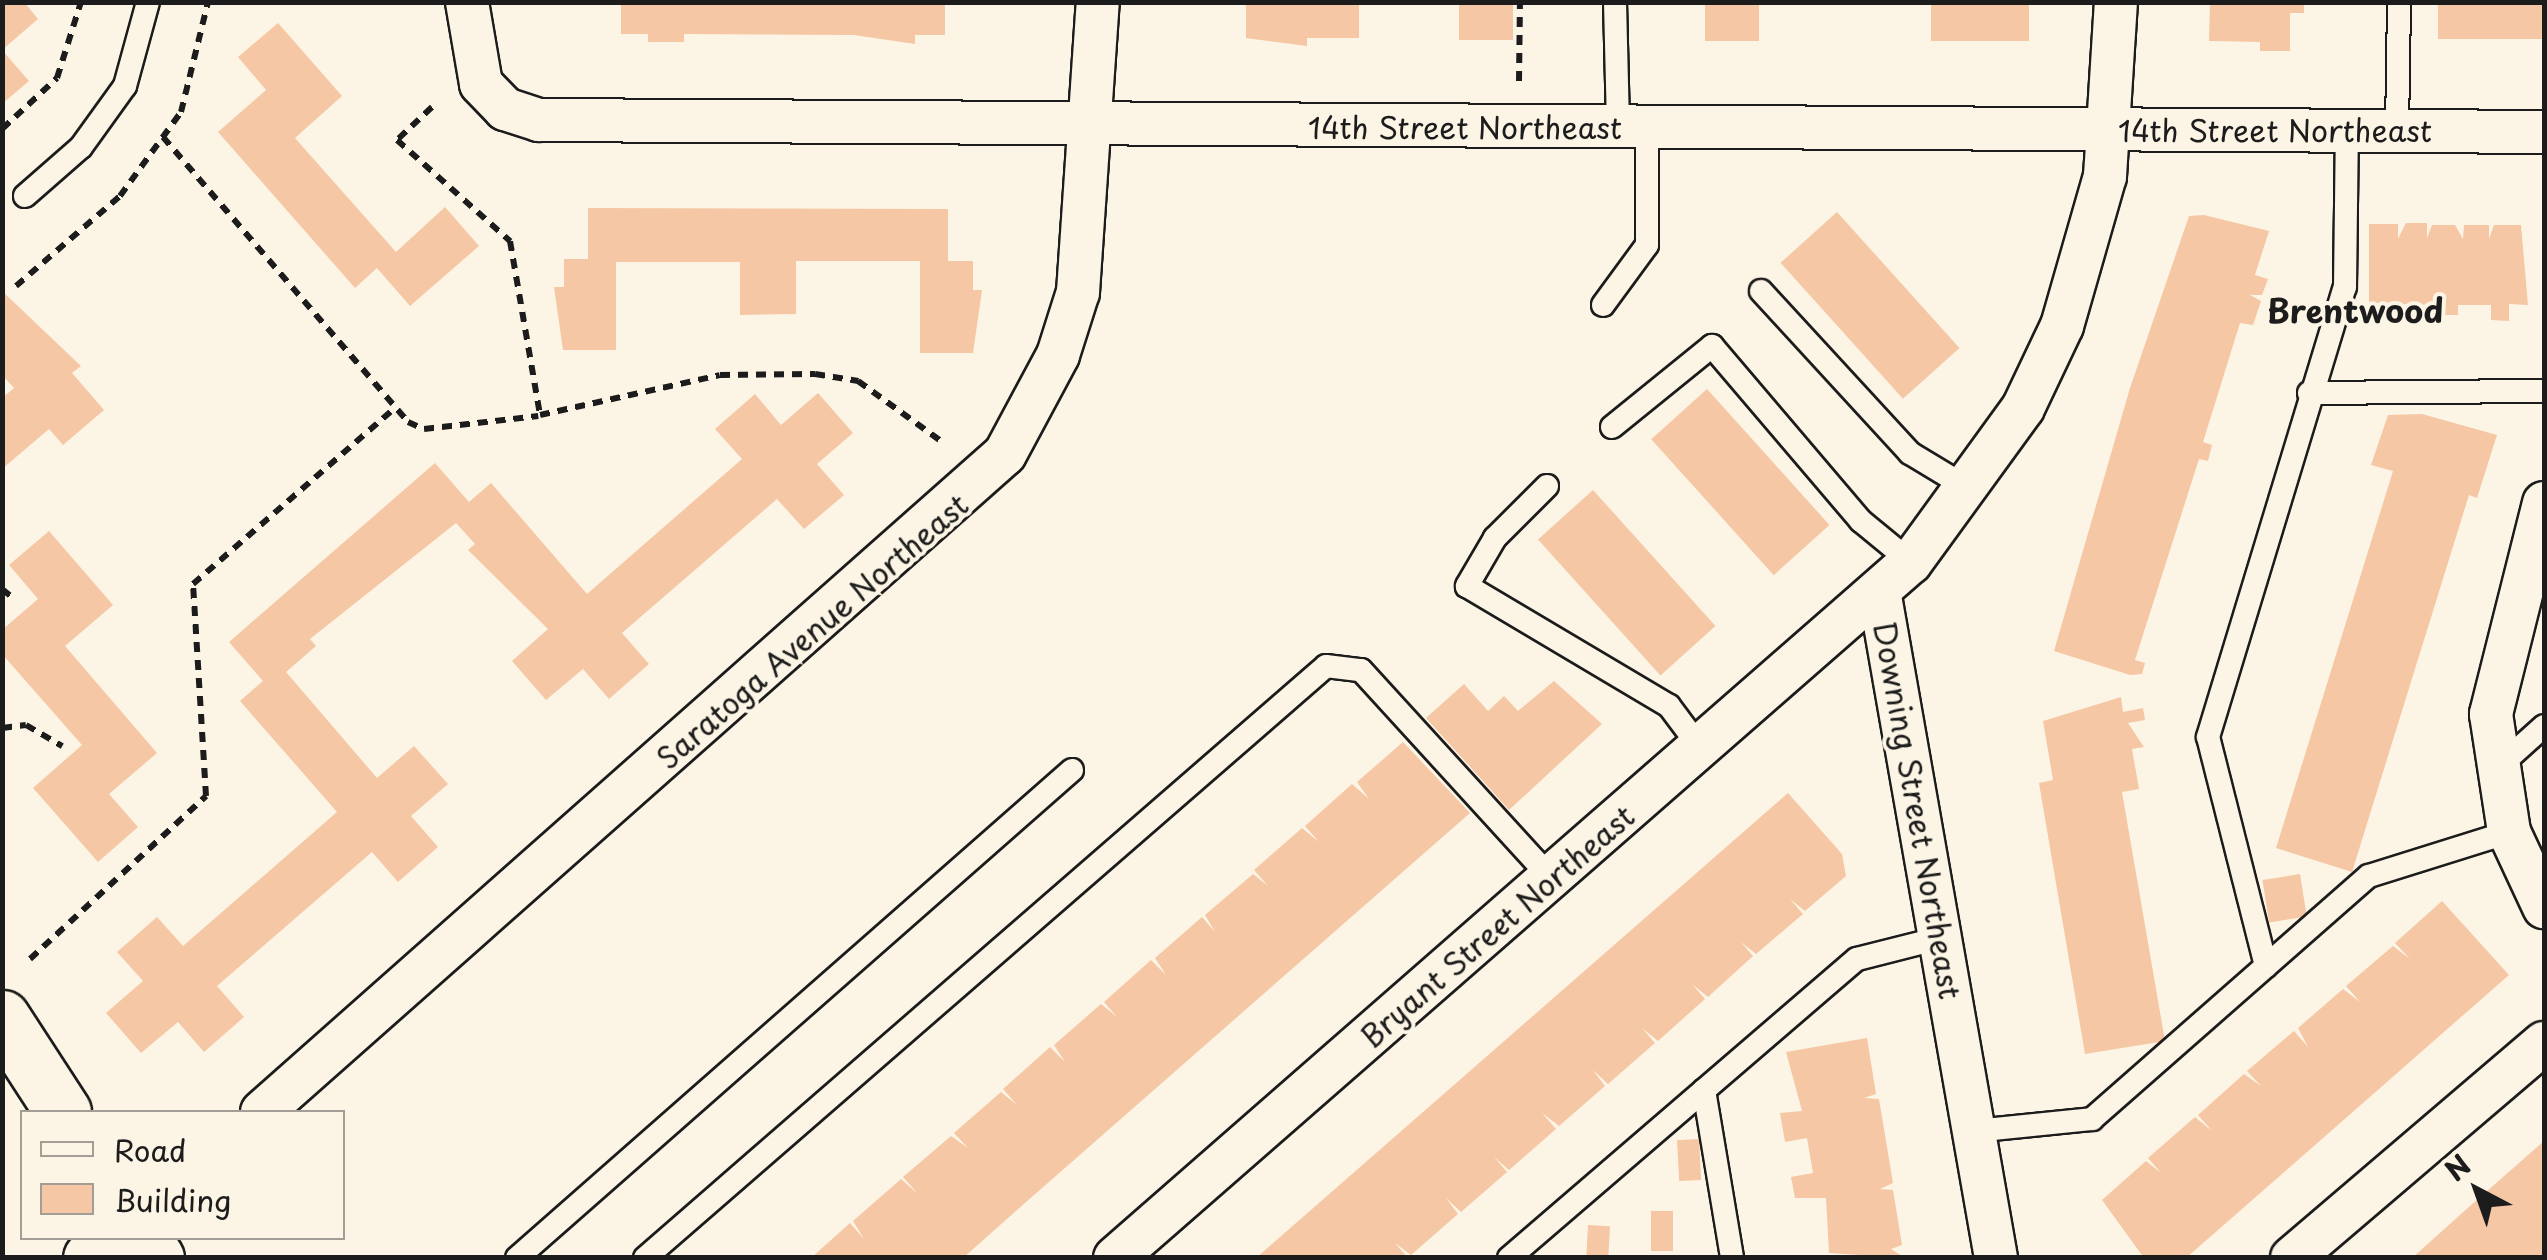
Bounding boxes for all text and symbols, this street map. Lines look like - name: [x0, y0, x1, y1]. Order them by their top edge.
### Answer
- street label: 14th Street Northeast: [1307, 109, 1623, 145]
- street label: 14th Street Northeast: [2117, 112, 2433, 148]
- district label: Brentwood: [2267, 291, 2443, 329]
- street label: Saratoga Avenue Northeast: [649, 486, 975, 776]
- street label: Downing Street Northeast: [1867, 619, 1969, 1001]
- street label: Bryant Street Northeast: [1352, 797, 1642, 1055]
- legend: [20, 1110, 345, 1240]
- text: Road: [114, 1127, 187, 1172]
- north arrow: [2427, 1140, 2527, 1240]
- text: N: [2435, 1143, 2479, 1190]
- text: Building: [114, 1177, 231, 1222]

